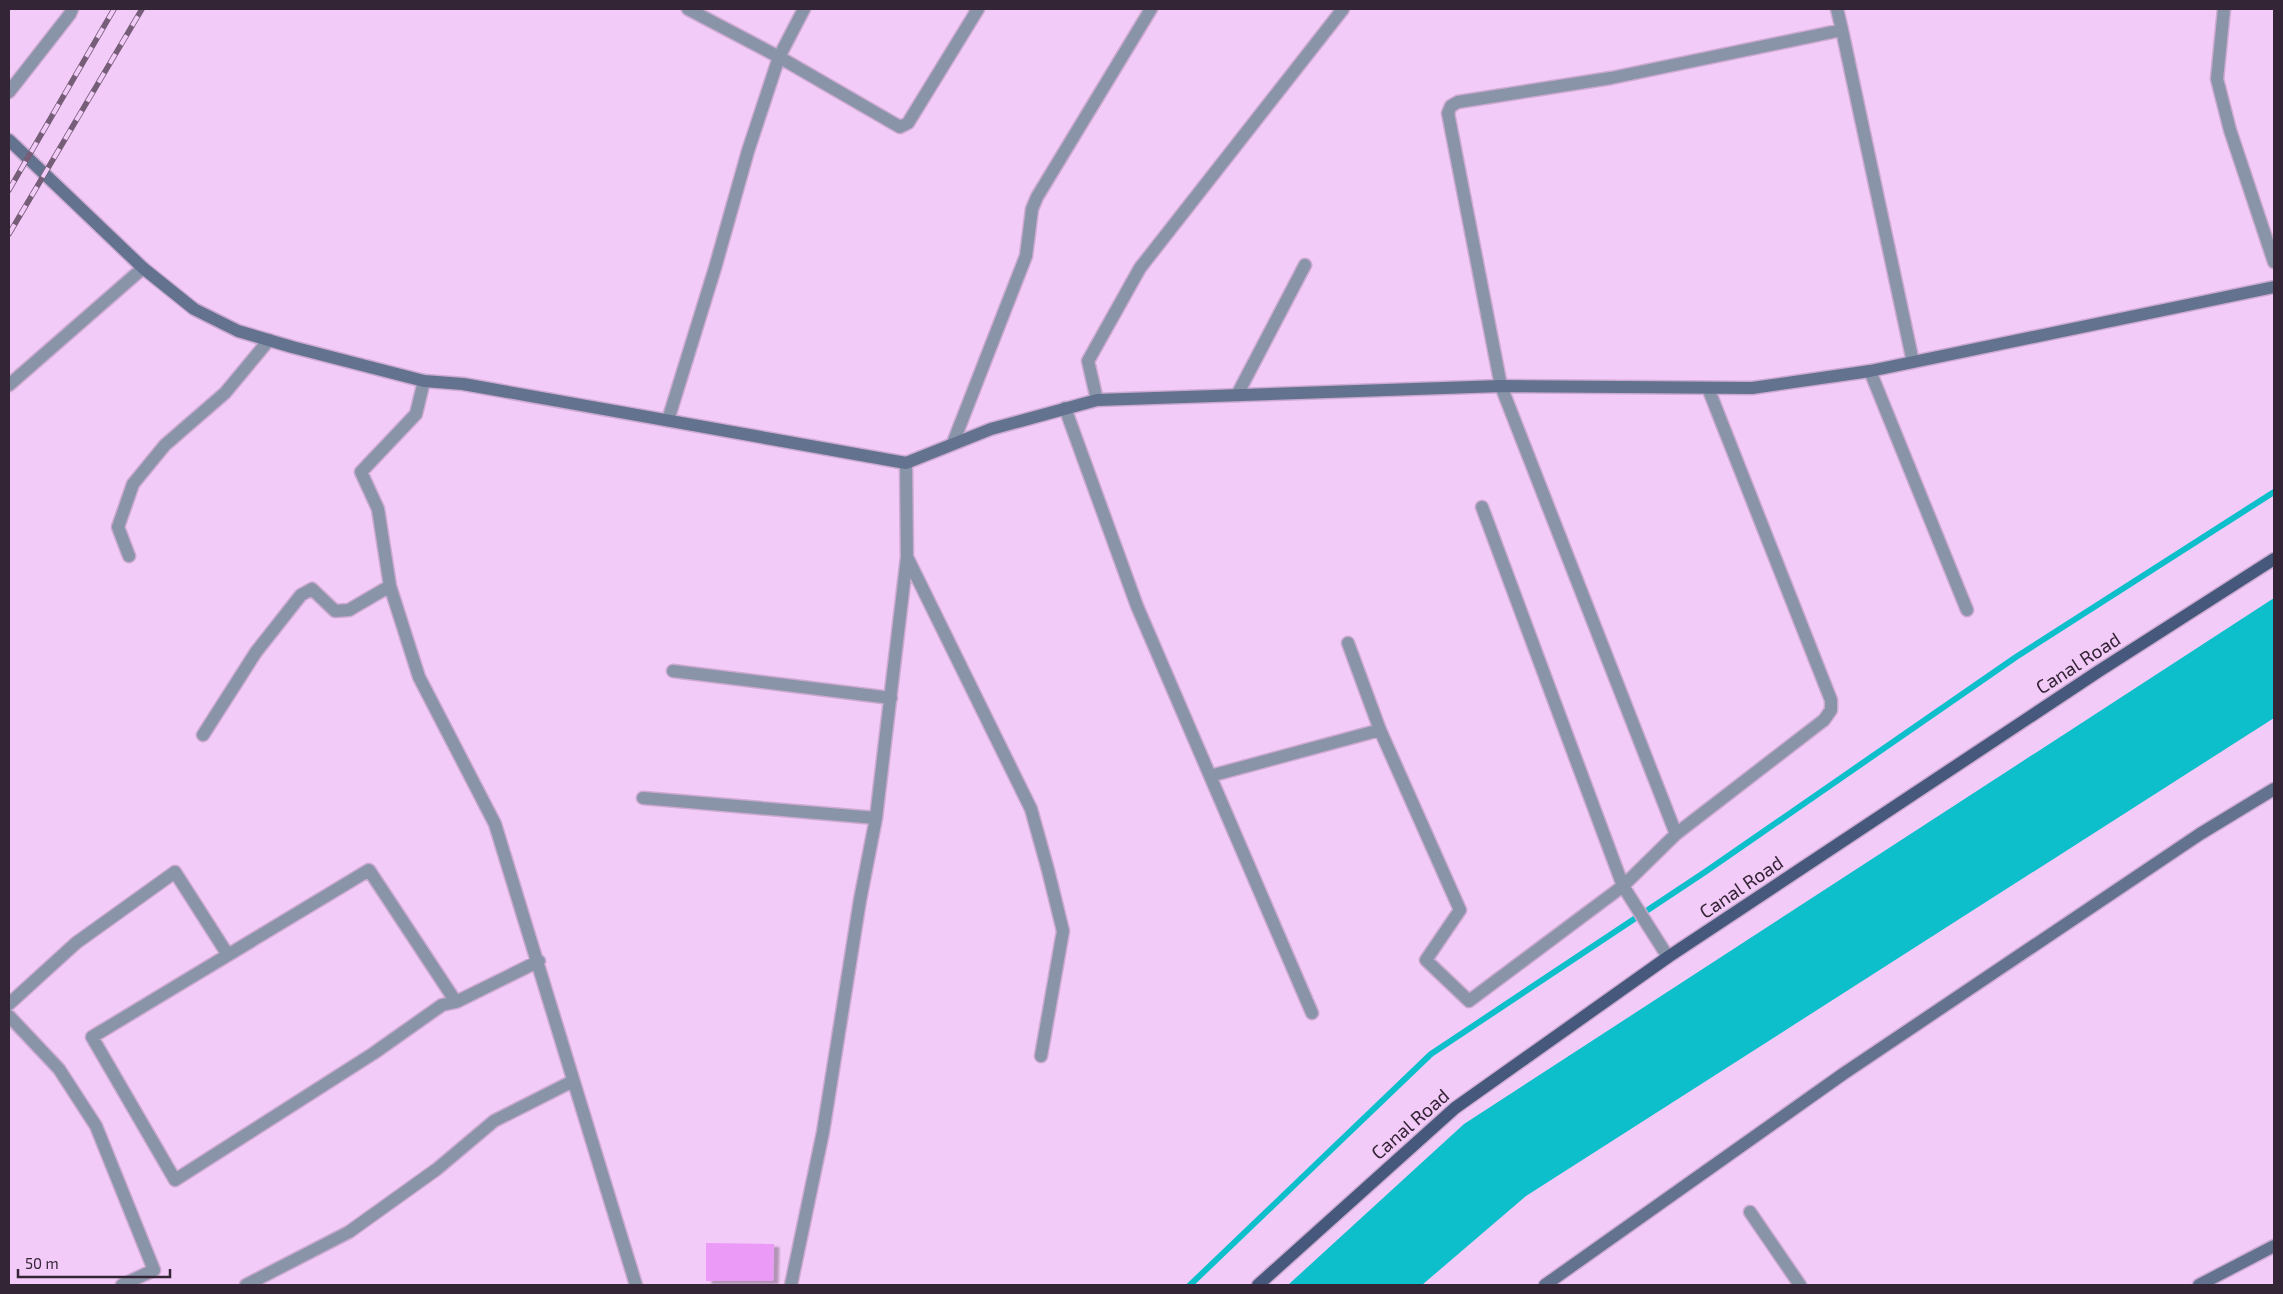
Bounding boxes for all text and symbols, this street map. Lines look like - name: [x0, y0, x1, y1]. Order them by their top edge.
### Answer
- street label: Canal Road: [2031, 627, 2124, 698]
- street label: Canal Road: [1695, 850, 1787, 923]
- street label: Canal Road: [1366, 1083, 1453, 1164]
- scale bar: [18, 1246, 170, 1278]
- text: 50 m: [25, 1254, 59, 1272]

